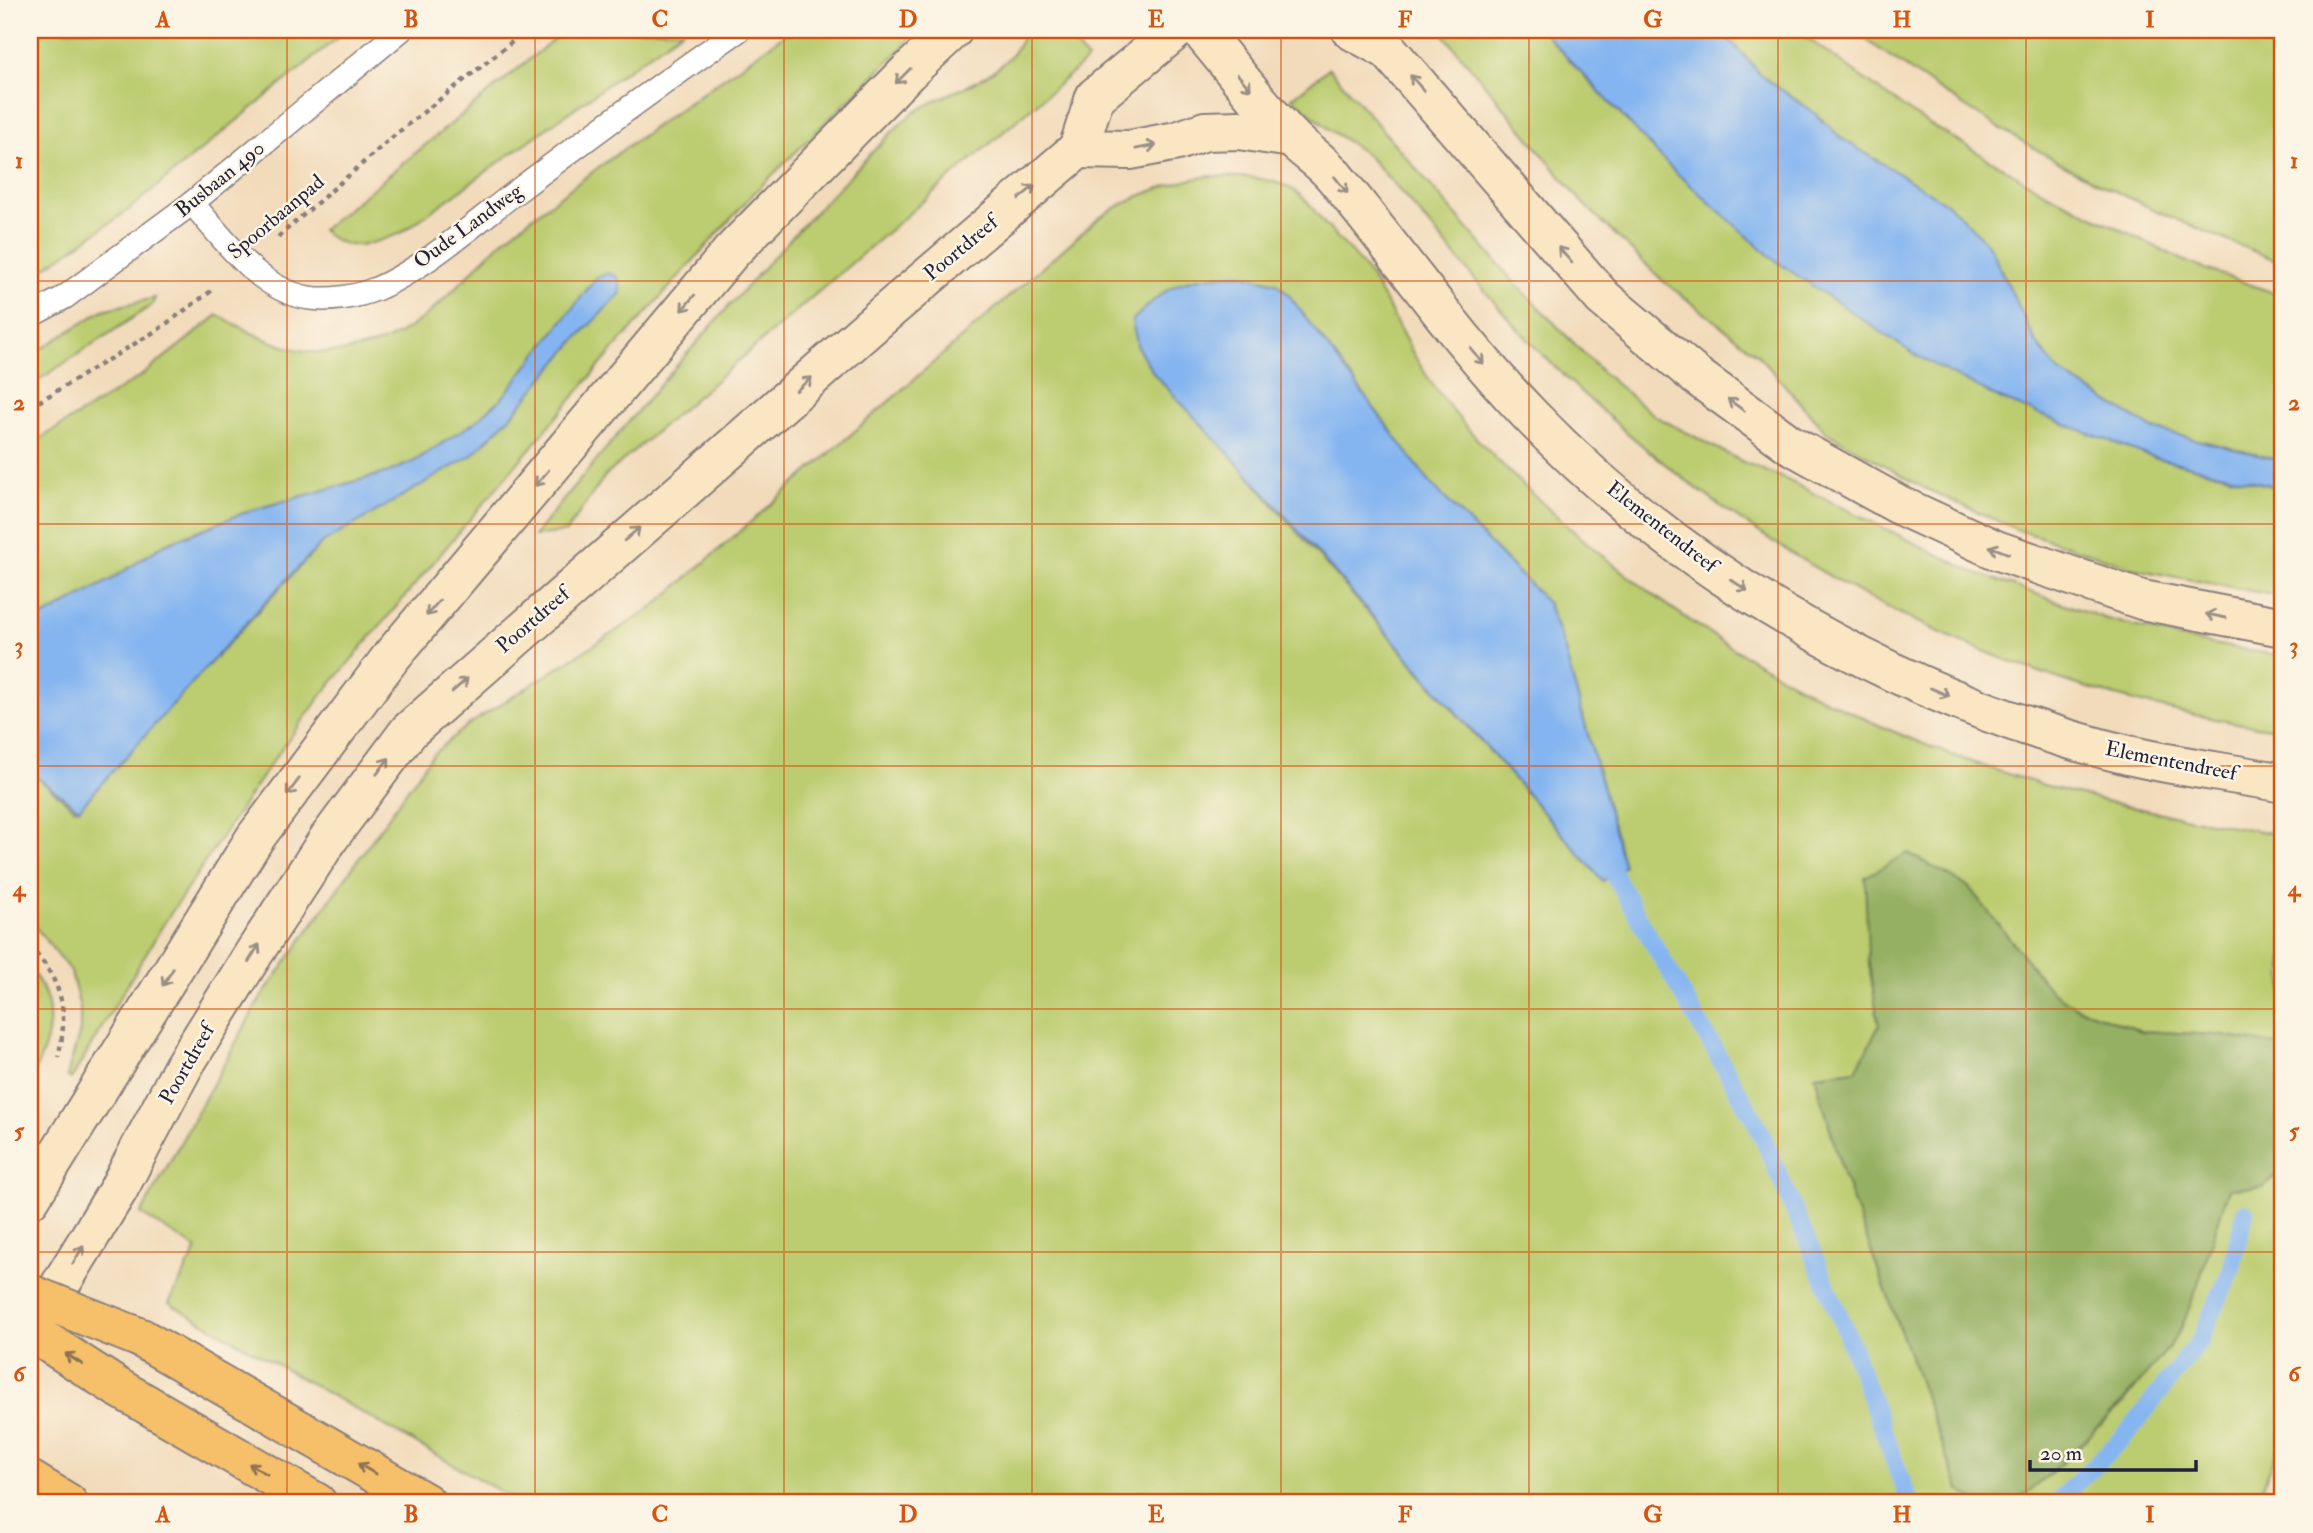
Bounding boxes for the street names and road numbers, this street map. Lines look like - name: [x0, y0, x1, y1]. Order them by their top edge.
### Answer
- street label: Busbaan 490: [170, 135, 270, 223]
- street label: Spoorbaanpad: [222, 168, 330, 265]
- street label: Oude Landweg: [408, 177, 528, 275]
- street label: Poortdreef: [918, 207, 1006, 287]
- street label: Elementendreef: [1601, 475, 1726, 581]
- street label: Poortdreef: [491, 579, 578, 659]
- street label: Elementendreef: [2103, 735, 2242, 788]
- street label: Poortdreef: [153, 1016, 223, 1109]

